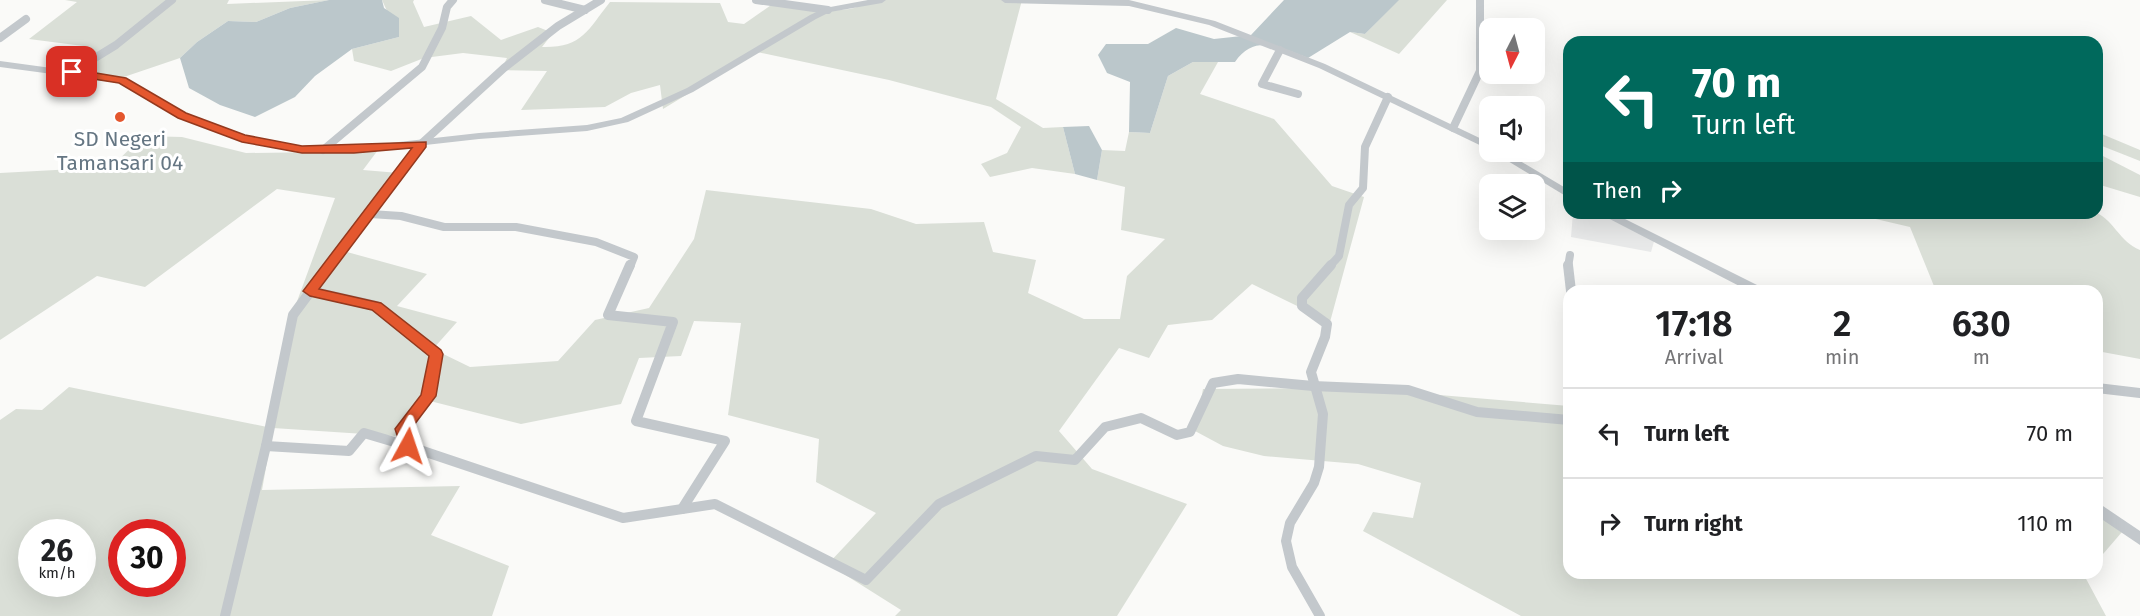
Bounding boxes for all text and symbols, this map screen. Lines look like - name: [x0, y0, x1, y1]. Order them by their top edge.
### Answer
- north arrow: [1479, 18, 1545, 84]
- map controls: [1479, 18, 1545, 240]
- pin: [46, 46, 97, 97]
- icon: arrive: [55, 55, 88, 88]
- text: 70 m: [1692, 58, 1781, 108]
- icon: left: [1593, 60, 1671, 138]
- button: sound: [1479, 96, 1545, 162]
- text: Turn left: [1692, 109, 1795, 141]
- marker: SD Negeri Tamansari 04: [113, 110, 127, 124]
- place label: SD Negeri Tamansari 04: [57, 126, 183, 176]
- button: layers: [1479, 174, 1545, 240]
- icon: right: [1654, 174, 1687, 207]
- text: Then: [1593, 177, 1642, 204]
- text: 17:18: [1655, 302, 1733, 346]
- text: 2: [1833, 302, 1851, 346]
- text: 630: [1952, 302, 2011, 346]
- text: Arrival: [1665, 345, 1723, 369]
- text: min: [1825, 345, 1859, 369]
- text: m: [1973, 345, 1990, 369]
- position arrow: [376, 414, 440, 478]
- icon: left: [1593, 417, 1626, 450]
- text: Turn left: [1644, 420, 1729, 447]
- text: 70 m: [2027, 420, 2073, 447]
- icon: right: [1593, 507, 1626, 540]
- text: Turn right: [1644, 510, 1743, 537]
- text: 110 m: [2017, 510, 2073, 537]
- speed limit sign: 30: [108, 519, 186, 597]
- text: 26: [41, 533, 73, 569]
- text: km/h: [38, 564, 76, 582]

